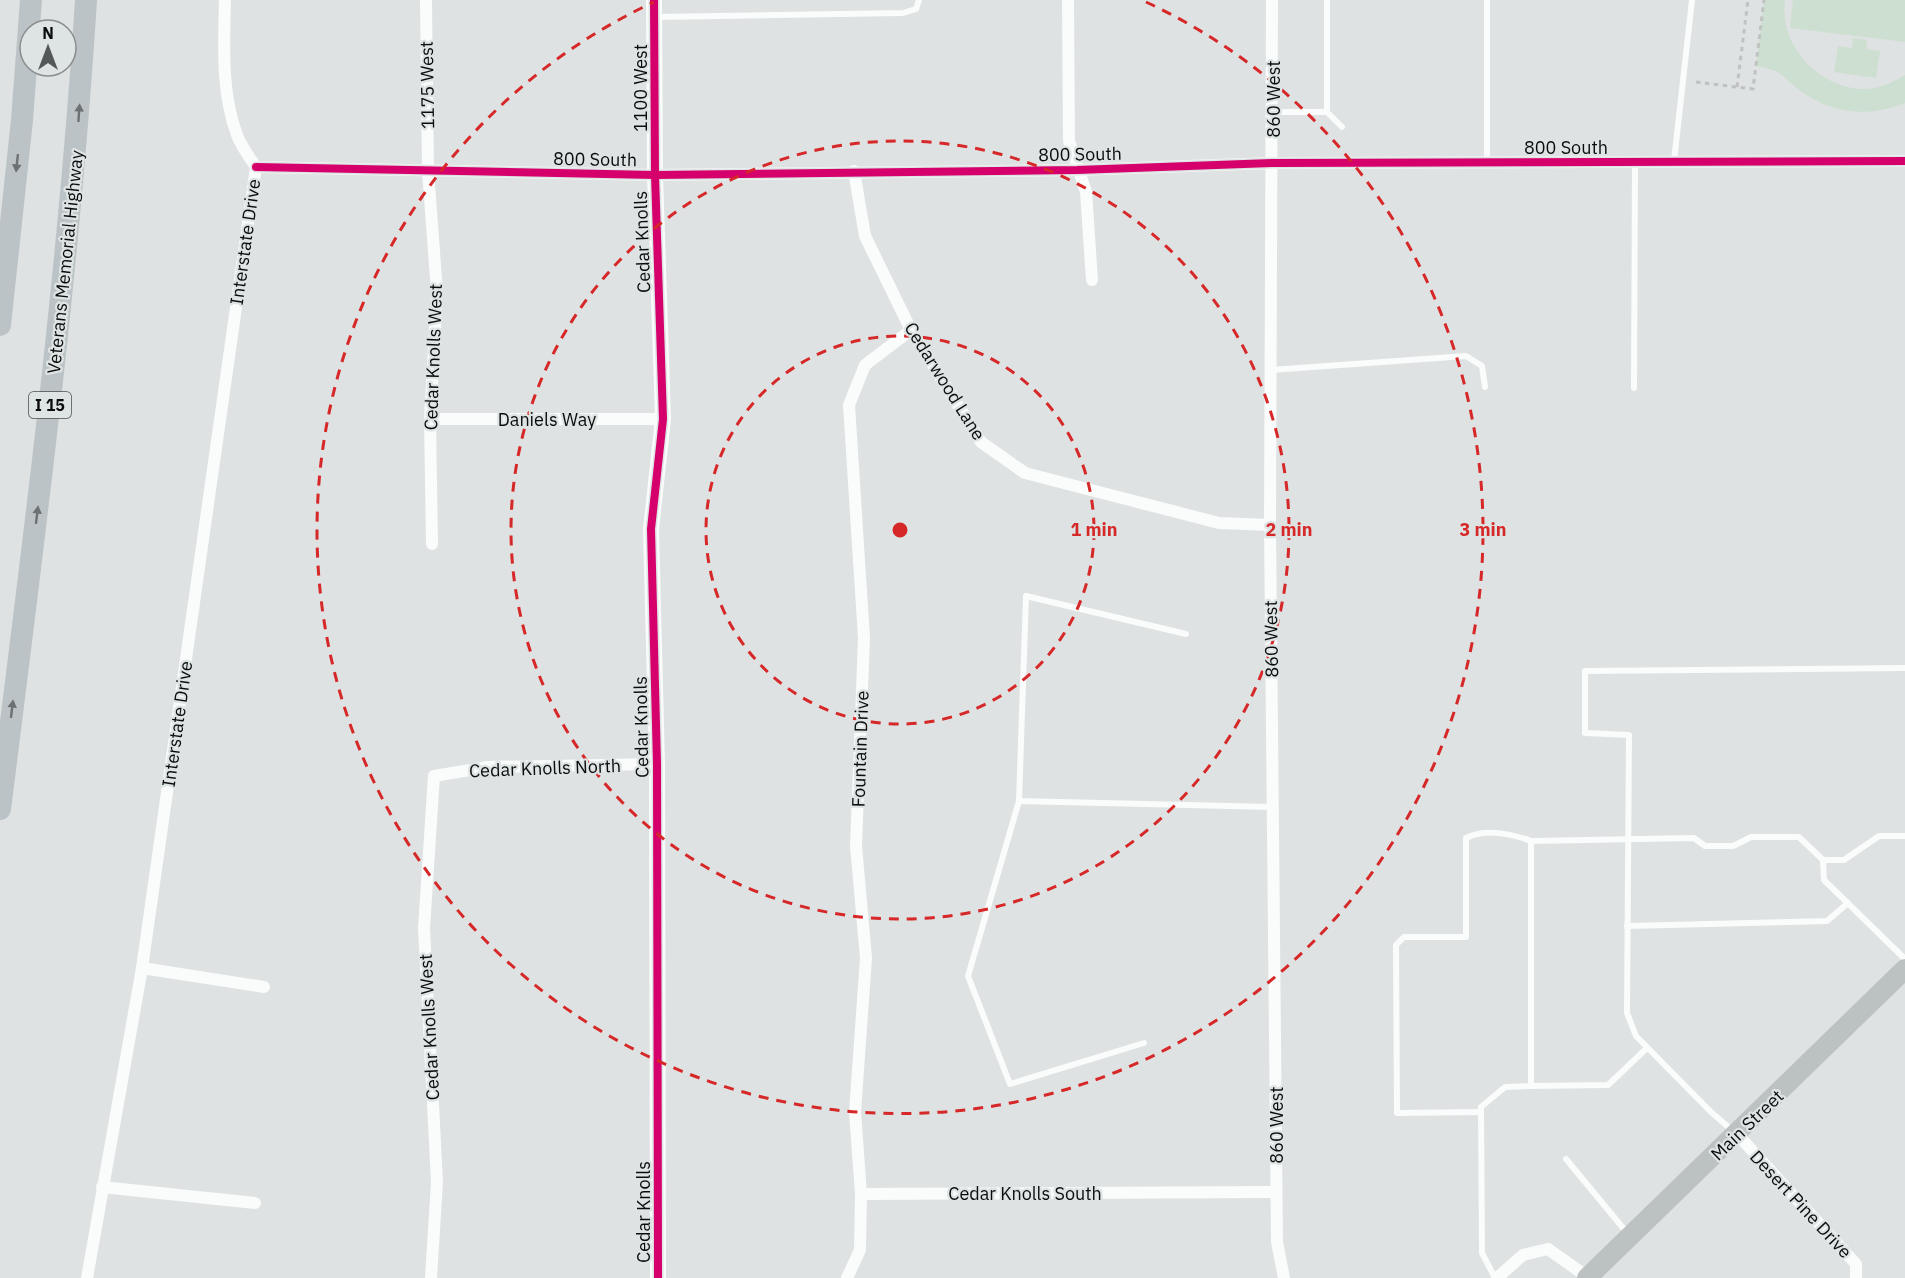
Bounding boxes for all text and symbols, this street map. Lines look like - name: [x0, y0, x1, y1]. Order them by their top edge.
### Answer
- north arrow: [18, 18, 78, 78]
- text: N: [42, 23, 54, 43]
- street label: 1175 West: [415, 41, 439, 129]
- street label: 1100 West: [629, 44, 652, 132]
- street label: 860 West: [1262, 60, 1285, 138]
- one-way arrow: [74, 103, 83, 122]
- street label: 800 South: [1524, 136, 1608, 159]
- street label: 800 South: [1038, 142, 1122, 166]
- street label: 800 South: [553, 147, 637, 171]
- street label: Veterans Memorial Highway: [42, 149, 88, 375]
- one-way arrow: [13, 153, 22, 172]
- street label: Interstate Drive: [225, 177, 265, 306]
- street label: Cedar Knolls: [629, 191, 655, 293]
- street label: Cedar Knolls West: [419, 283, 447, 431]
- street label: Cedarwood Lane: [899, 318, 991, 444]
- road number: I 15: [29, 392, 71, 418]
- street label: Daniels Way: [498, 408, 596, 431]
- one-way arrow: [32, 506, 41, 525]
- text: 1 min: [1070, 518, 1118, 541]
- text: 2 min: [1265, 518, 1313, 541]
- text: 3 min: [1459, 518, 1507, 541]
- centre of rings: [890, 520, 910, 540]
- street label: 860 West: [1259, 600, 1283, 678]
- street label: Interstate Drive: [157, 659, 197, 788]
- street label: Cedar Knolls: [629, 676, 653, 778]
- street label: Fountain Drive: [846, 690, 874, 808]
- one-way arrow: [8, 699, 17, 718]
- street label: Cedar Knolls North: [469, 754, 621, 782]
- street label: Cedar Knolls West: [414, 953, 444, 1101]
- street label: Main Street: [1706, 1085, 1788, 1165]
- street label: 860 West: [1265, 1086, 1288, 1164]
- street label: Desert Pine Drive: [1745, 1145, 1857, 1263]
- street label: Cedar Knolls: [632, 1161, 655, 1263]
- street label: Cedar Knolls South: [948, 1182, 1102, 1205]

